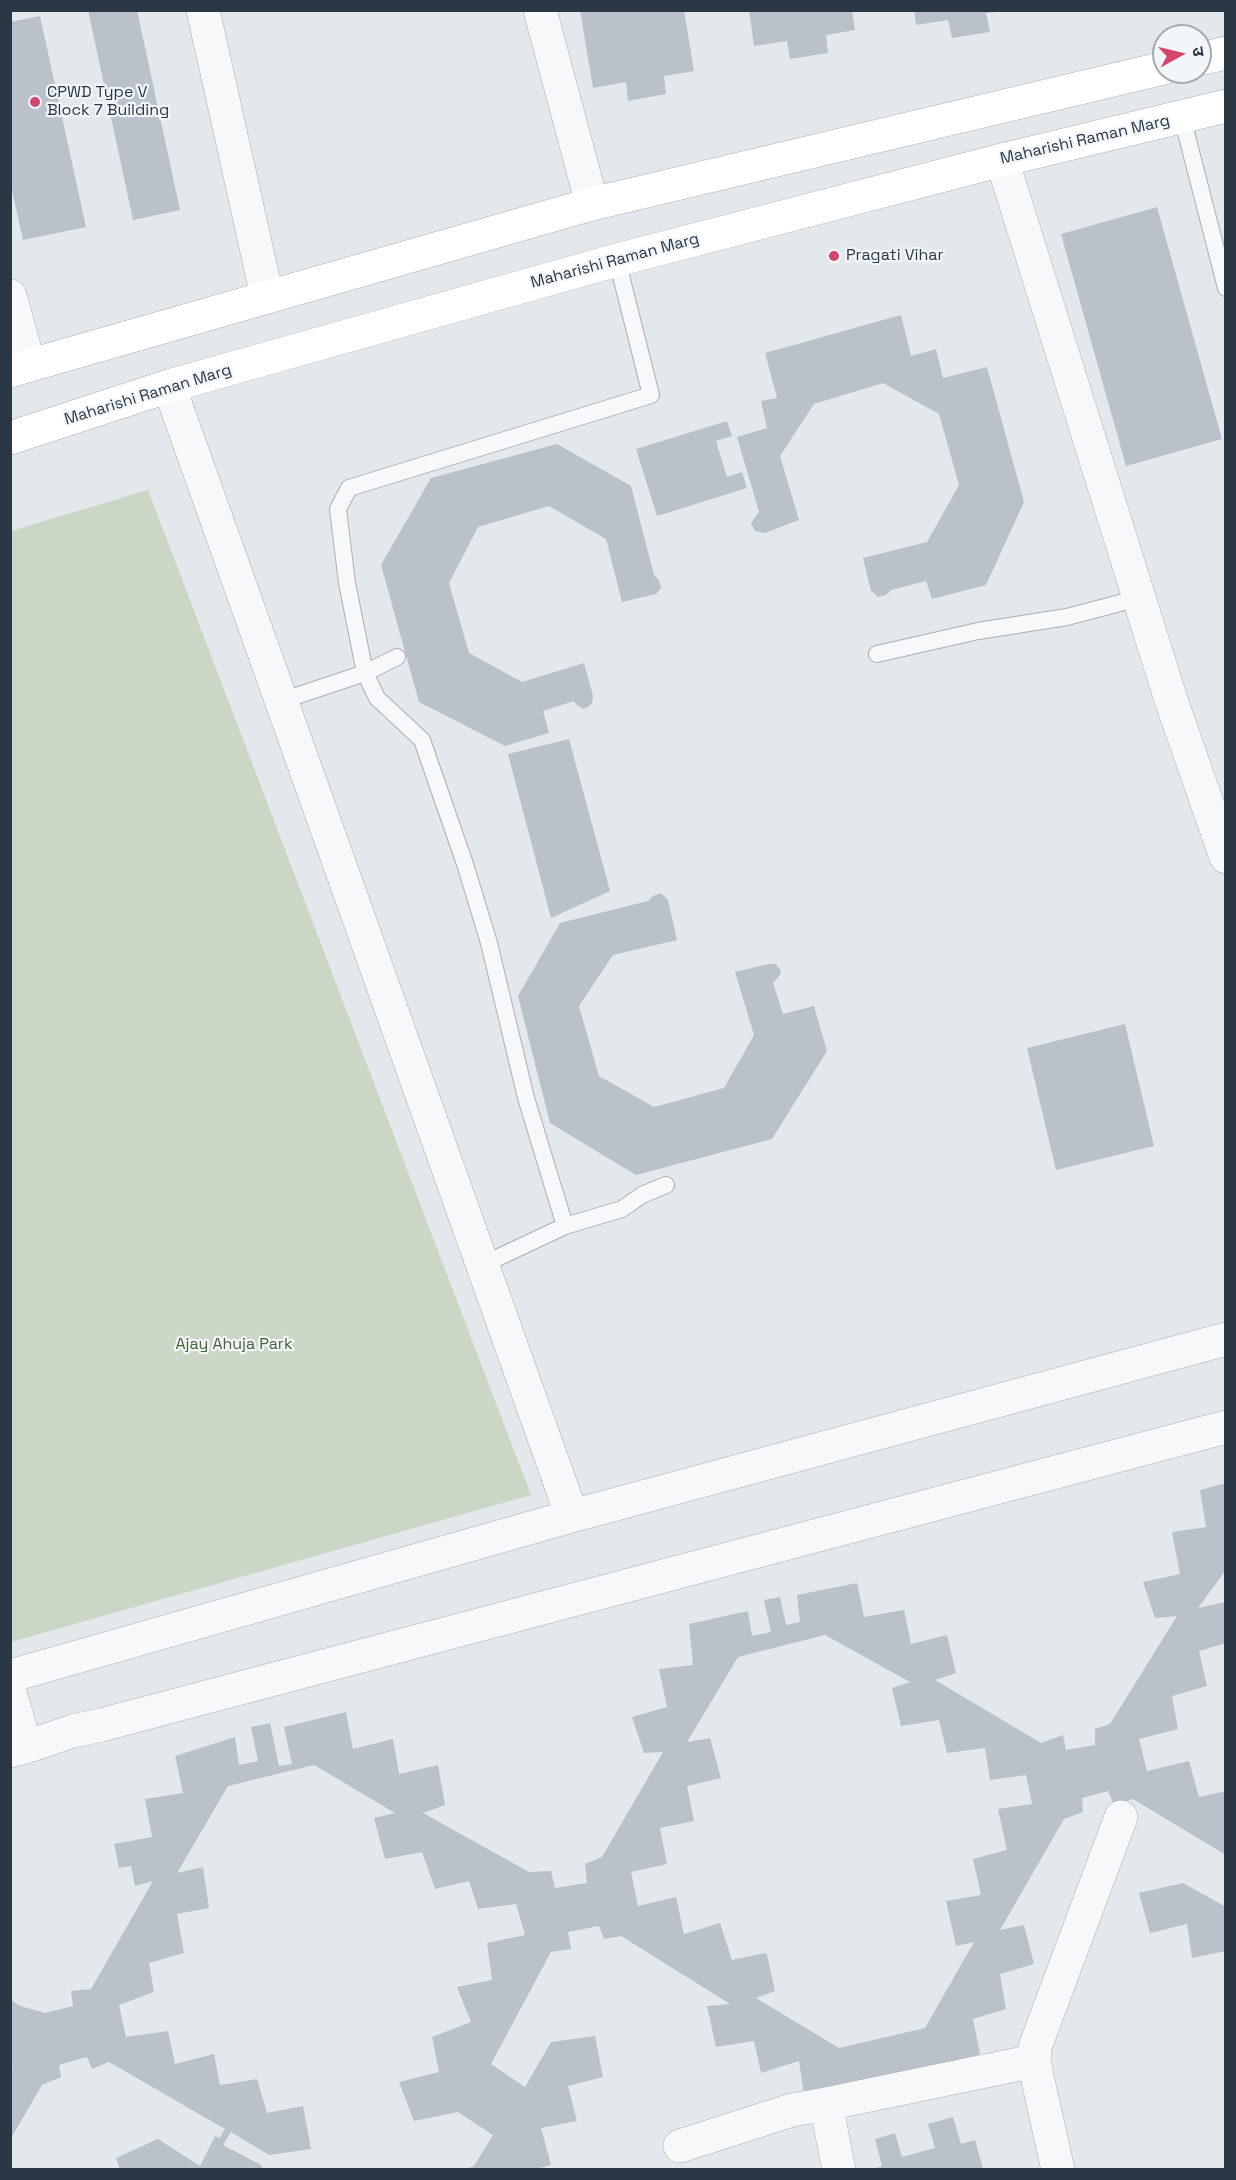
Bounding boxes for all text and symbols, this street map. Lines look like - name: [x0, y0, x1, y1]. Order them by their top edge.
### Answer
- north arrow: [1152, 24, 1212, 84]
- text: उ: [1187, 46, 1209, 58]
- place label: CPWD Type V Block 7 Building: [47, 83, 169, 121]
- marker: CPWD Type V Block 7 Building: [28, 95, 42, 109]
- street label: Maharishi Raman Marg: [998, 111, 1172, 169]
- street label: Maharishi Raman Marg: [529, 229, 701, 293]
- place label: Pragati Vihar: [846, 246, 944, 266]
- marker: Pragati Vihar: [827, 249, 841, 263]
- street label: Maharishi Raman Marg: [62, 360, 234, 430]
- park label: Ajay Ahuja Park: [175, 1335, 293, 1355]

